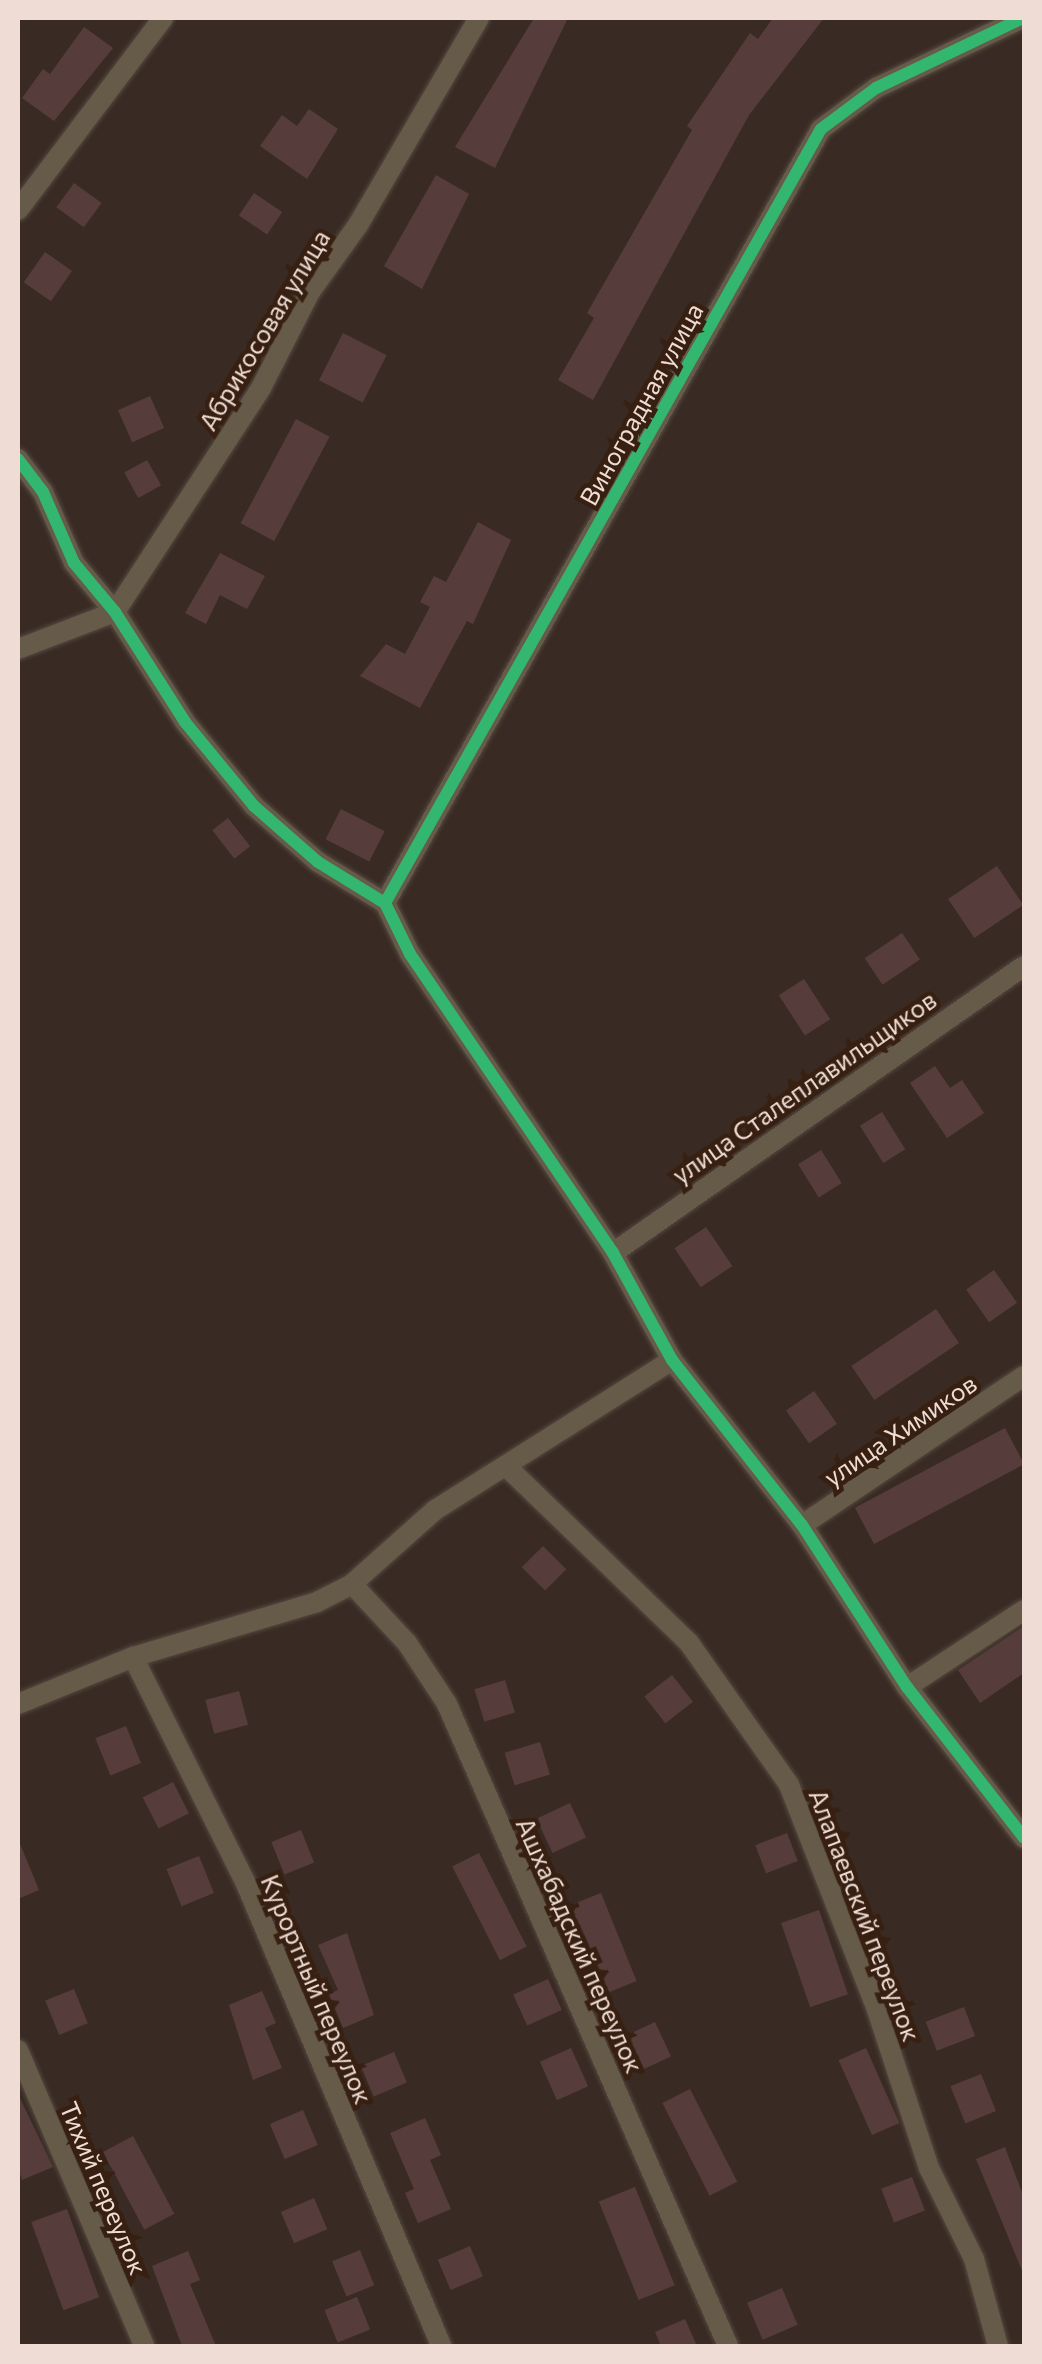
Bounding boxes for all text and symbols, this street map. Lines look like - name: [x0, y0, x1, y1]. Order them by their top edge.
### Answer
- street label: Абрикосовая улица: [192, 224, 336, 436]
- street label: Виноградная улица: [573, 298, 709, 510]
- street label: улица Сталеплавильщиков: [666, 984, 942, 1190]
- street label: улица Химиков: [818, 1368, 982, 1492]
- street label: Алапаевский переулок: [803, 1785, 927, 2045]
- street label: Ашхабадский переулок: [510, 1813, 650, 2077]
- street label: Курортный переулок: [255, 1870, 379, 2108]
- street label: Тихий переулок: [54, 2097, 154, 2279]

